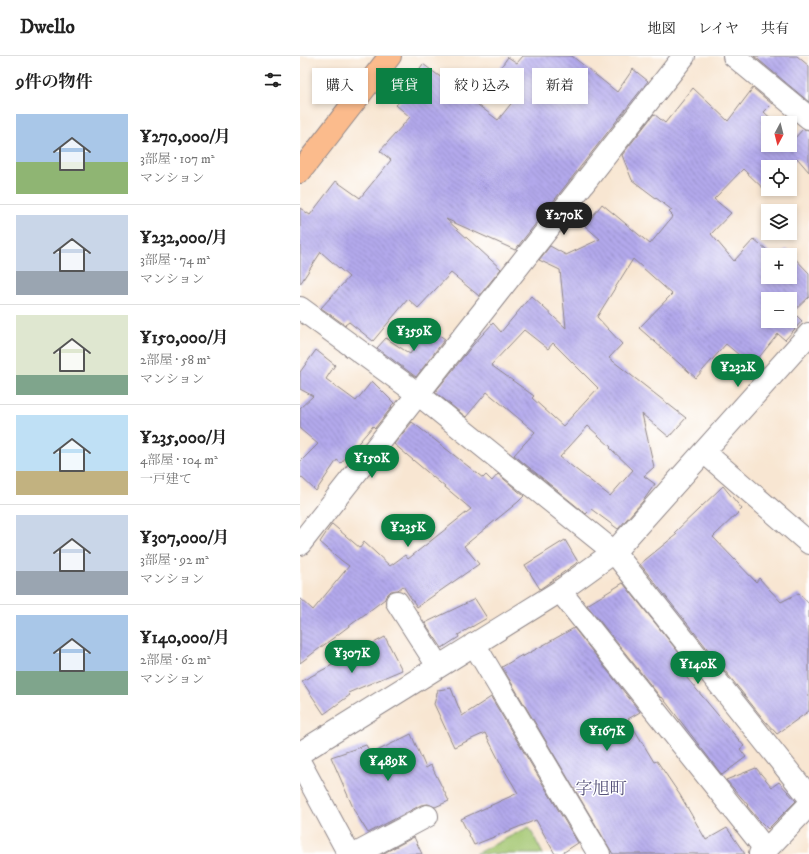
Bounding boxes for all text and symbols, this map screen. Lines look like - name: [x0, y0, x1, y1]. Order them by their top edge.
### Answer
- text: Dwello: [20, 16, 75, 39]
- text: 地図: [648, 20, 676, 38]
- text: レイヤ: [698, 20, 739, 38]
- text: 共有: [761, 20, 789, 38]
- chip: 購入: [312, 68, 368, 104]
- chip: 賃貸: [376, 68, 432, 104]
- chip: 絞り込み: [440, 68, 524, 104]
- chip: 新着: [532, 68, 588, 104]
- icon: filters: [262, 69, 284, 91]
- text: 9件の物件: [16, 71, 92, 93]
- north arrow: [761, 116, 797, 152]
- map controls: [761, 116, 797, 328]
- text: ¥270,000/月: [140, 126, 231, 148]
- icon: home: [48, 130, 96, 178]
- text: 3部屋 · 107 m²: [140, 151, 215, 167]
- button: locate: [761, 160, 797, 196]
- text: マンション: [140, 170, 204, 186]
- pin: ¥270K: [536, 202, 592, 236]
- button: layers: [761, 204, 797, 240]
- text: ¥270K: [545, 207, 583, 223]
- text: ¥232,000/月: [140, 227, 228, 249]
- icon: home: [48, 231, 96, 279]
- button: +: [761, 248, 797, 284]
- text: 3部屋 · 74 m²: [140, 252, 210, 268]
- text: マンション: [140, 271, 204, 287]
- button: −: [761, 292, 797, 328]
- pin: ¥359K: [386, 318, 442, 352]
- text: ¥359K: [396, 323, 432, 339]
- text: ¥150,000/月: [140, 327, 229, 349]
- icon: home: [48, 331, 96, 379]
- text: 2部屋 · 58 m²: [140, 352, 210, 368]
- pin: ¥232K: [710, 354, 766, 388]
- text: ¥232K: [720, 359, 756, 375]
- text: マンション: [140, 371, 204, 387]
- text: ¥235,000/月: [140, 427, 228, 449]
- icon: home: [48, 431, 96, 479]
- pin: ¥150K: [344, 445, 400, 479]
- text: ¥150K: [354, 450, 390, 466]
- text: 4部屋 · 104 m²: [140, 452, 218, 468]
- text: 一戸建て: [140, 471, 192, 487]
- pin: ¥235K: [380, 514, 436, 548]
- text: ¥235K: [390, 519, 426, 535]
- text: ¥307,000/月: [140, 527, 229, 549]
- icon: home: [48, 531, 96, 579]
- text: 3部屋 · 92 m²: [140, 552, 209, 568]
- text: マンション: [140, 571, 204, 587]
- text: ¥140,000/月: [140, 627, 230, 649]
- icon: home: [48, 631, 96, 679]
- pin: ¥307K: [324, 640, 380, 674]
- text: ¥307K: [334, 645, 370, 661]
- pin: ¥140K: [670, 651, 726, 685]
- text: 2部屋 · 62 m²: [140, 652, 211, 668]
- text: ¥140K: [679, 656, 717, 672]
- text: マンション: [140, 671, 204, 687]
- pin: ¥167K: [579, 718, 635, 752]
- text: ¥167K: [589, 723, 625, 739]
- pin: ¥489K: [360, 748, 416, 782]
- text: ¥489K: [369, 753, 407, 769]
- district label: 字旭町: [576, 778, 627, 800]

